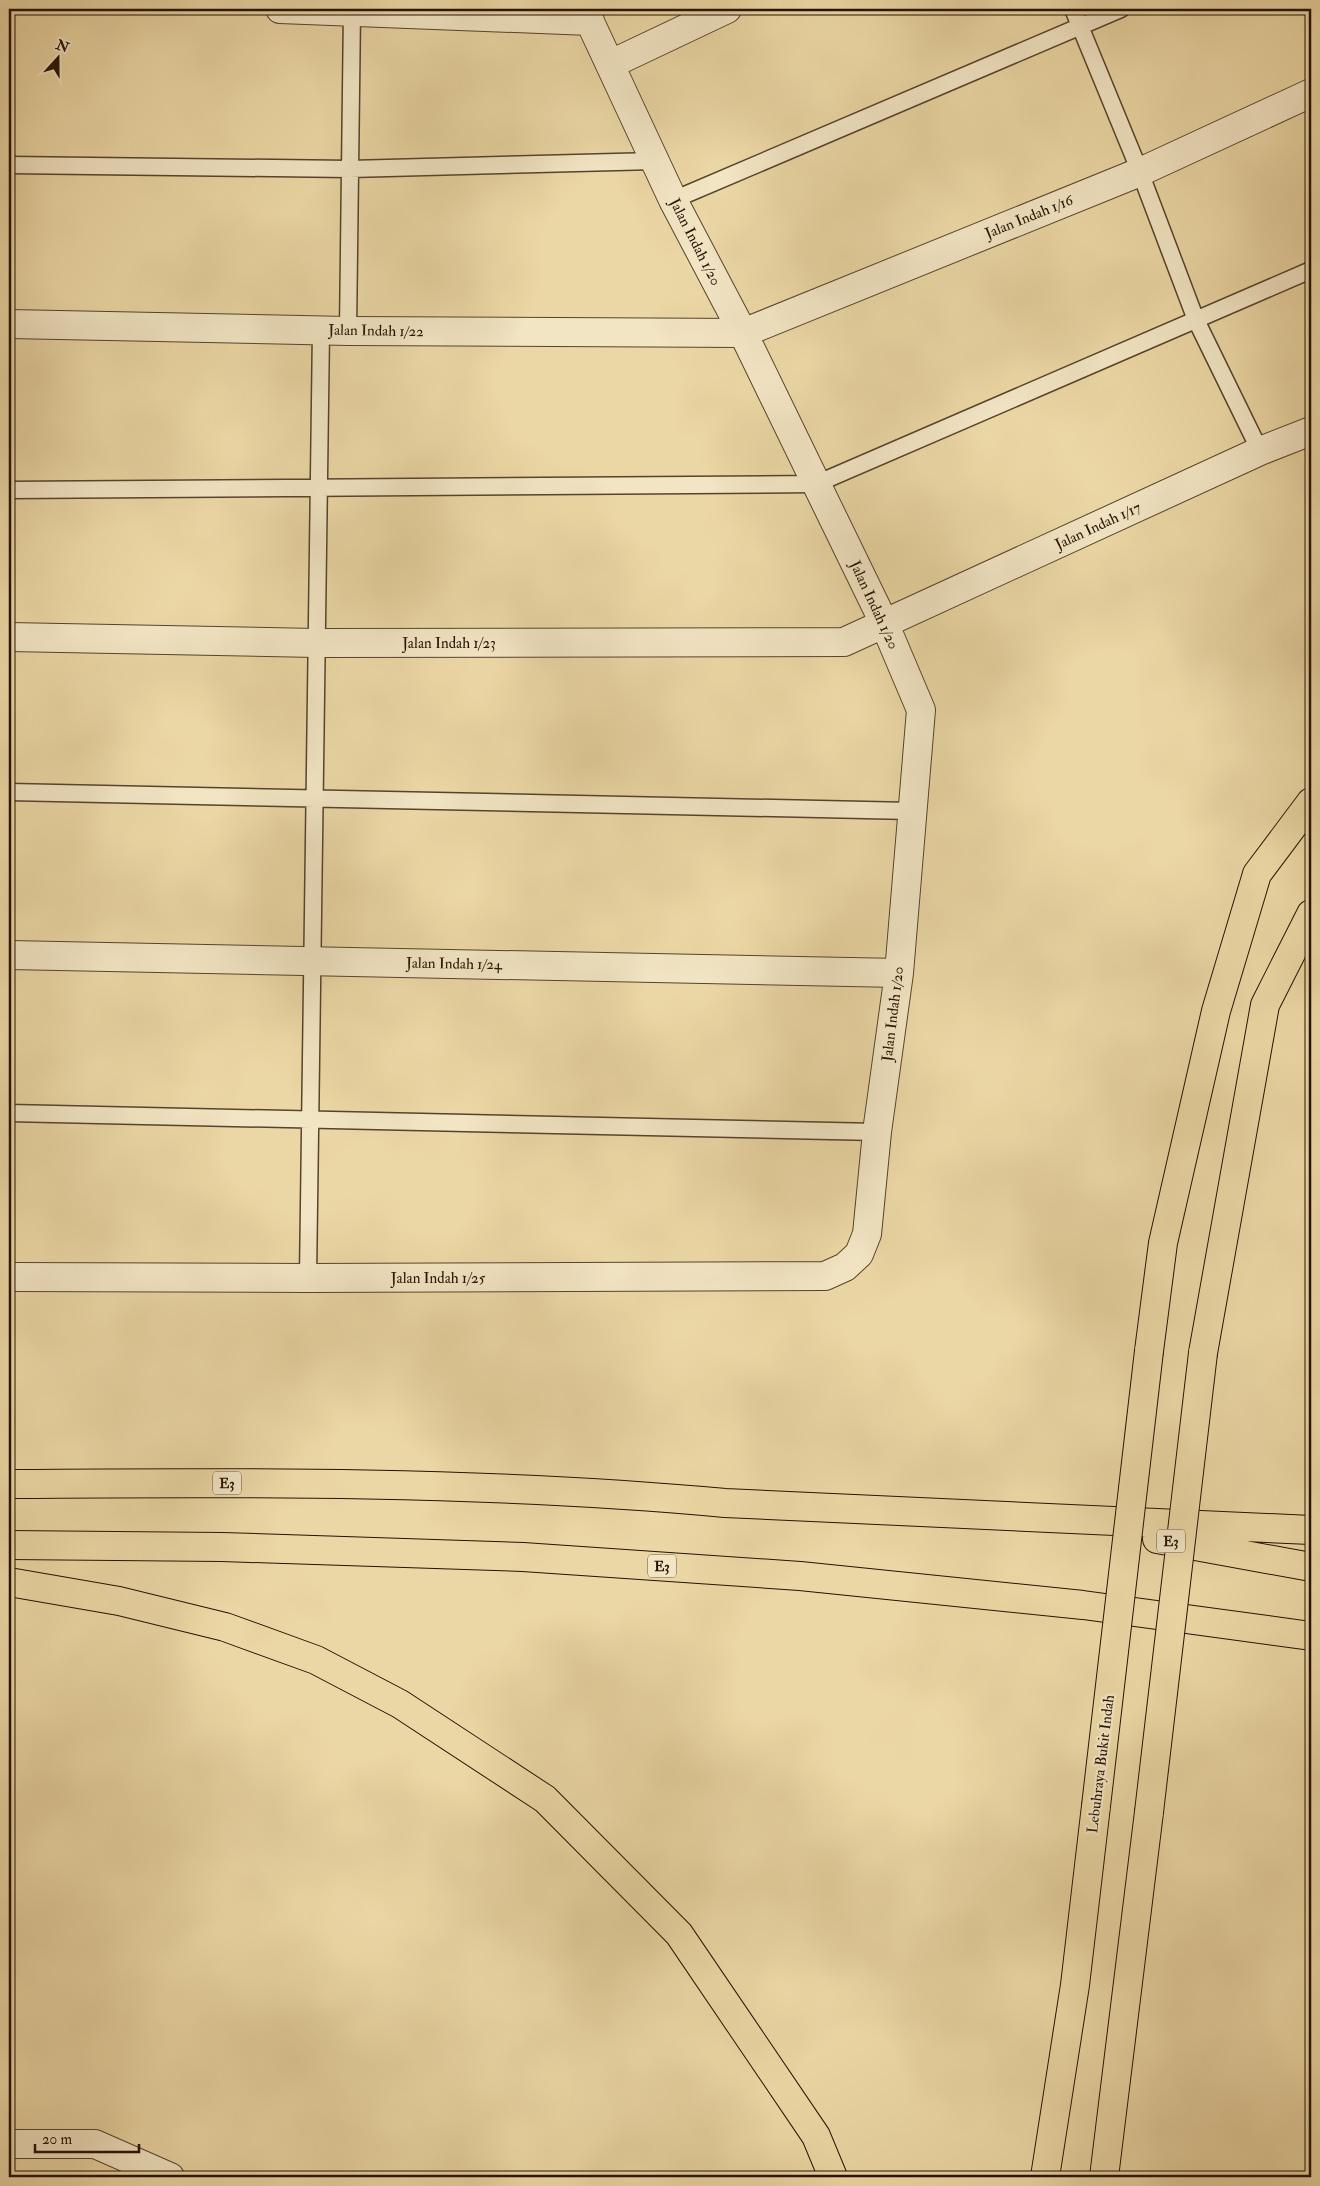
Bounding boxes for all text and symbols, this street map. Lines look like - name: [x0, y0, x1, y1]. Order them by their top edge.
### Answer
- north arrow: [32, 32, 82, 82]
- text: N: [53, 36, 72, 57]
- street label: Jalan Indah 1/16: [981, 190, 1077, 245]
- street label: Jalan Indah 1/20: [663, 194, 725, 289]
- street label: Jalan Indah 1/22: [327, 321, 424, 342]
- street label: Jalan Indah 1/17: [1051, 498, 1145, 556]
- street label: Jalan Indah 1/20: [844, 557, 903, 653]
- street label: Jalan Indah 1/23: [401, 634, 496, 654]
- street label: Jalan Indah 1/24: [405, 954, 503, 975]
- street label: Jalan Indah 1/20: [878, 965, 909, 1064]
- street label: Jalan Indah 1/25: [390, 1269, 486, 1289]
- road number: E3: [213, 1472, 241, 1495]
- road number: E3: [1157, 1530, 1185, 1552]
- road number: E3: [648, 1554, 676, 1578]
- street label: Lebuhraya Bukit Indah: [1083, 1694, 1119, 1834]
- scale bar: [35, 2121, 139, 2153]
- text: 20 m: [42, 2130, 72, 2149]

